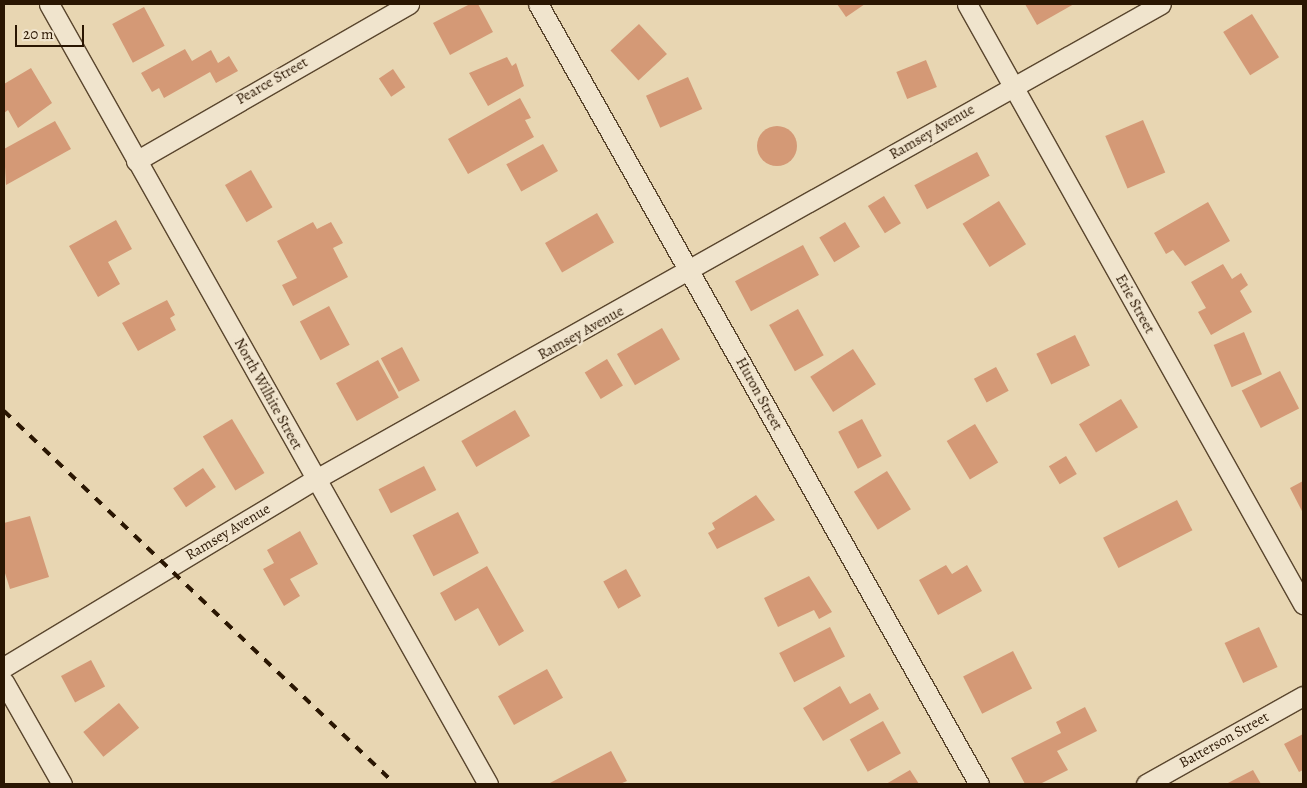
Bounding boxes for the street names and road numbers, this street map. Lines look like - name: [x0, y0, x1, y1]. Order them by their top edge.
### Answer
- street label: Pearce Street: [233, 53, 311, 109]
- street label: Ramsey Avenue: [886, 100, 978, 164]
- street label: Erie Street: [1111, 271, 1159, 337]
- street label: Ramsey Avenue: [535, 302, 627, 364]
- street label: North Wilhite Street: [230, 335, 306, 453]
- street label: Huron Street: [732, 354, 786, 434]
- street label: Ramsey Avenue: [182, 500, 274, 564]
- street label: Batterson Street: [1176, 708, 1272, 772]

